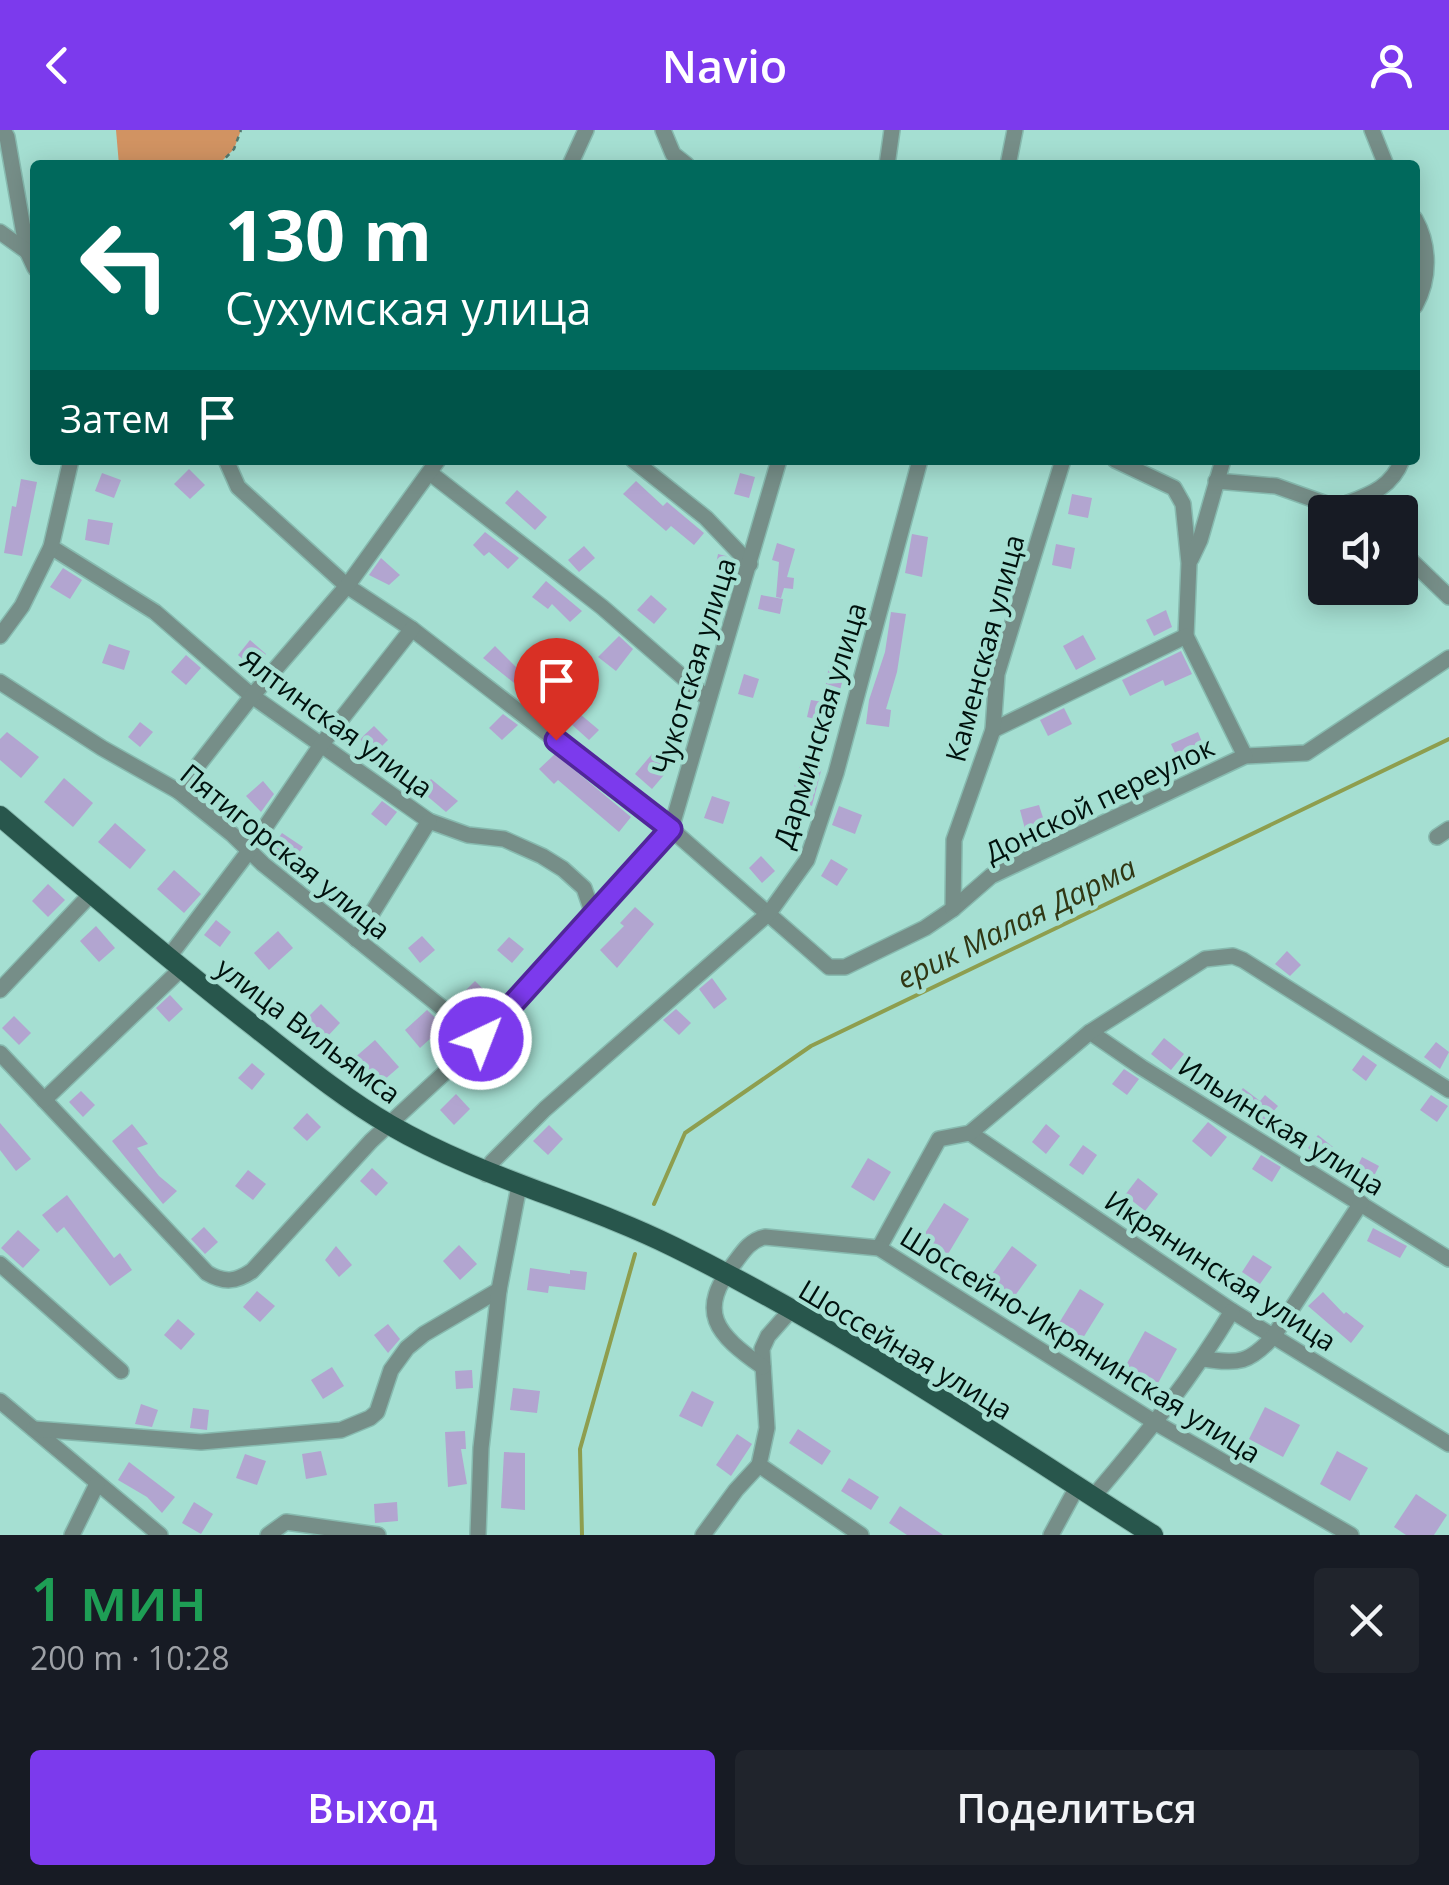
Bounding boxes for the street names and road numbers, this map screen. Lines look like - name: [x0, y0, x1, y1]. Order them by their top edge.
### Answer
- street label: Каменская улица: [935, 530, 1033, 766]
- street label: Чукотская улица: [642, 553, 744, 779]
- street label: Дарминская улица: [764, 597, 874, 853]
- street label: Ялтинская улица: [233, 640, 441, 806]
- street label: Донской переулок: [978, 727, 1221, 871]
- street label: Пятигорская улица: [173, 754, 399, 948]
- street label: улица Вильямса: [209, 948, 409, 1112]
- street label: Ильинская улица: [1172, 1046, 1392, 1204]
- street label: Икрянинская улица: [1098, 1181, 1344, 1359]
- street label: Шоссейно-Икрянинская улица: [894, 1217, 1268, 1471]
- street label: Шоссейная улица: [792, 1270, 1020, 1428]

